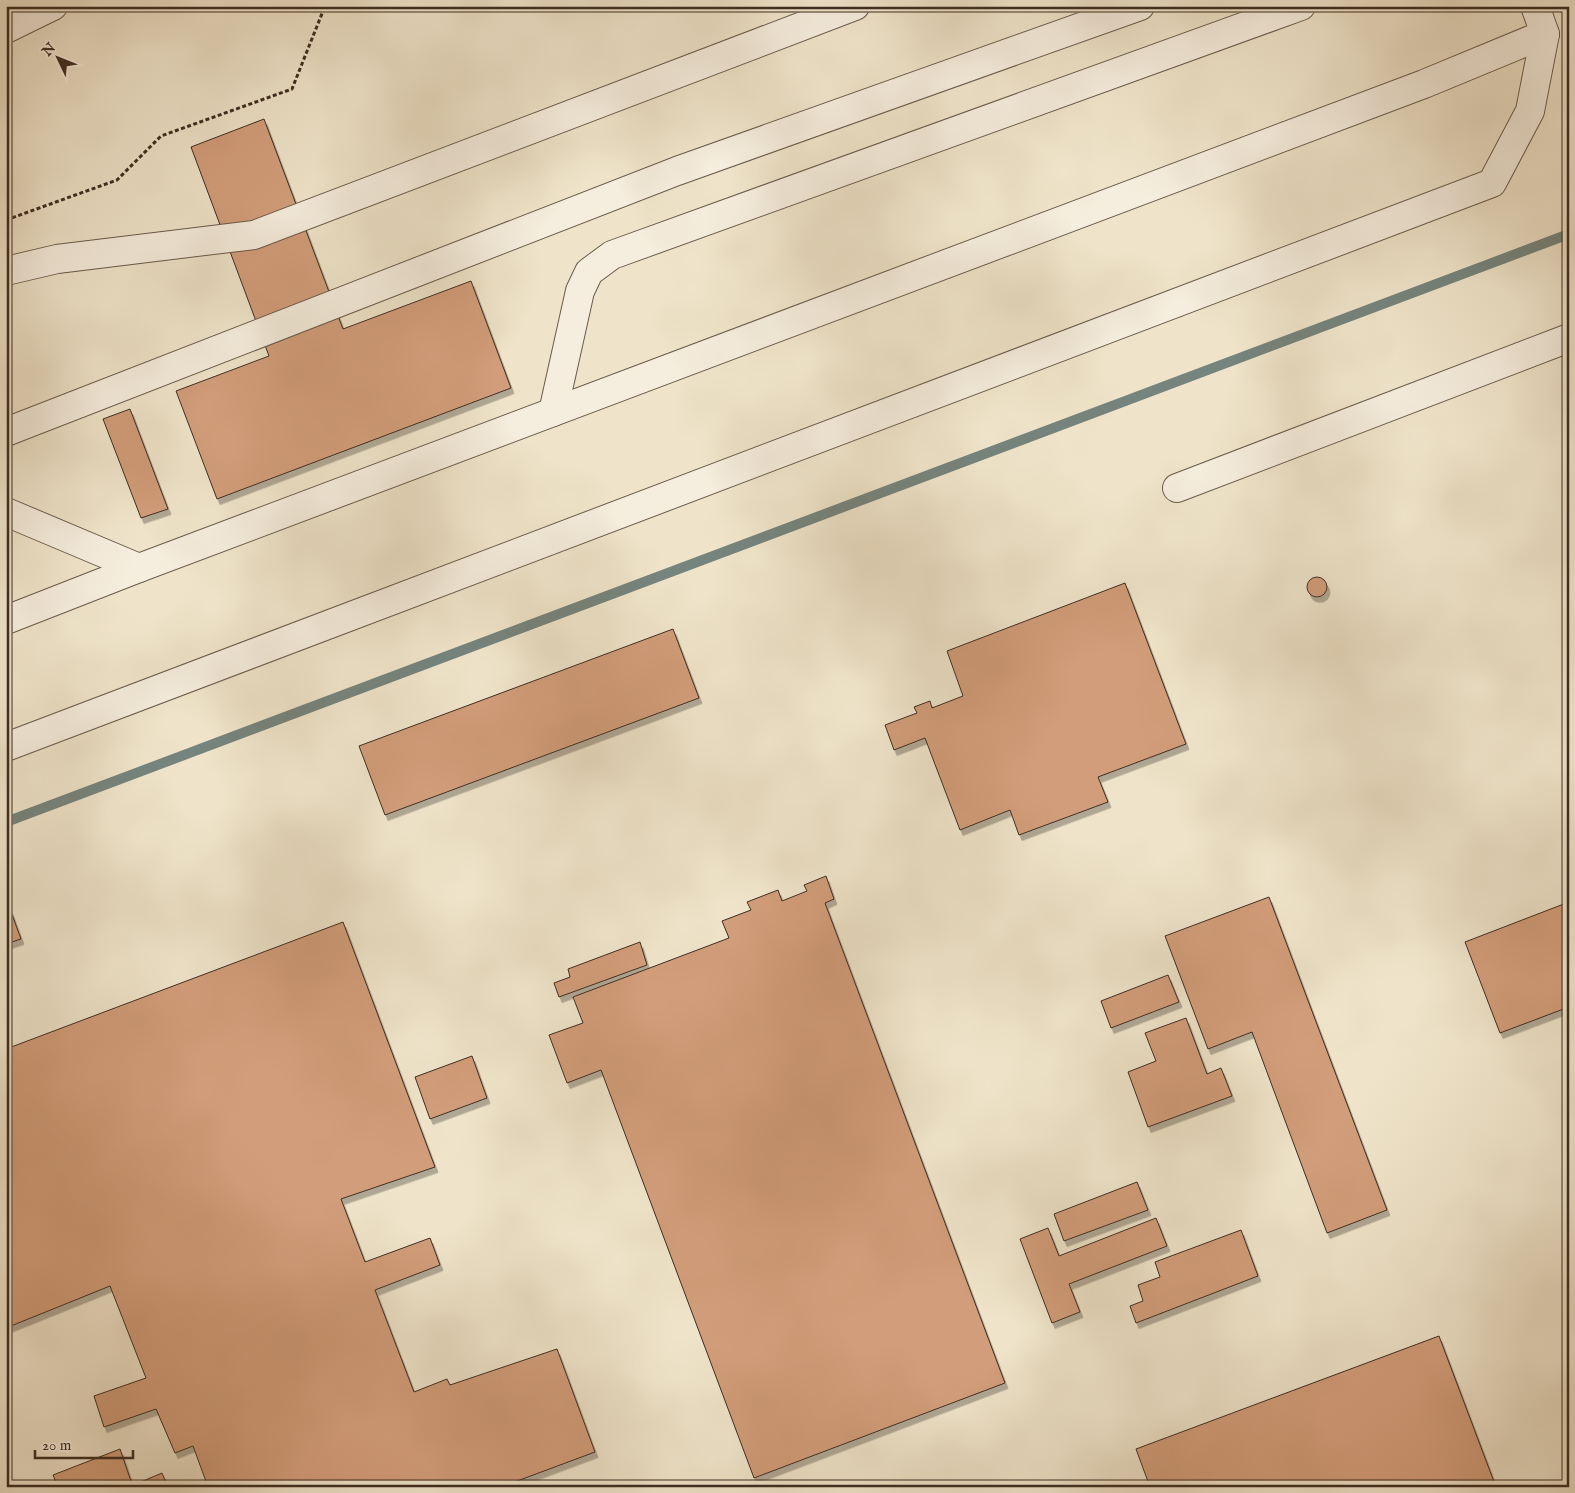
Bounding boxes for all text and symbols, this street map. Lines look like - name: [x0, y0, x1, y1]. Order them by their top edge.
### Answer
- north arrow: [32, 32, 82, 82]
- text: N: [38, 39, 60, 61]
- scale bar: [35, 1428, 132, 1460]
- text: 20 m: [42, 1436, 72, 1455]

